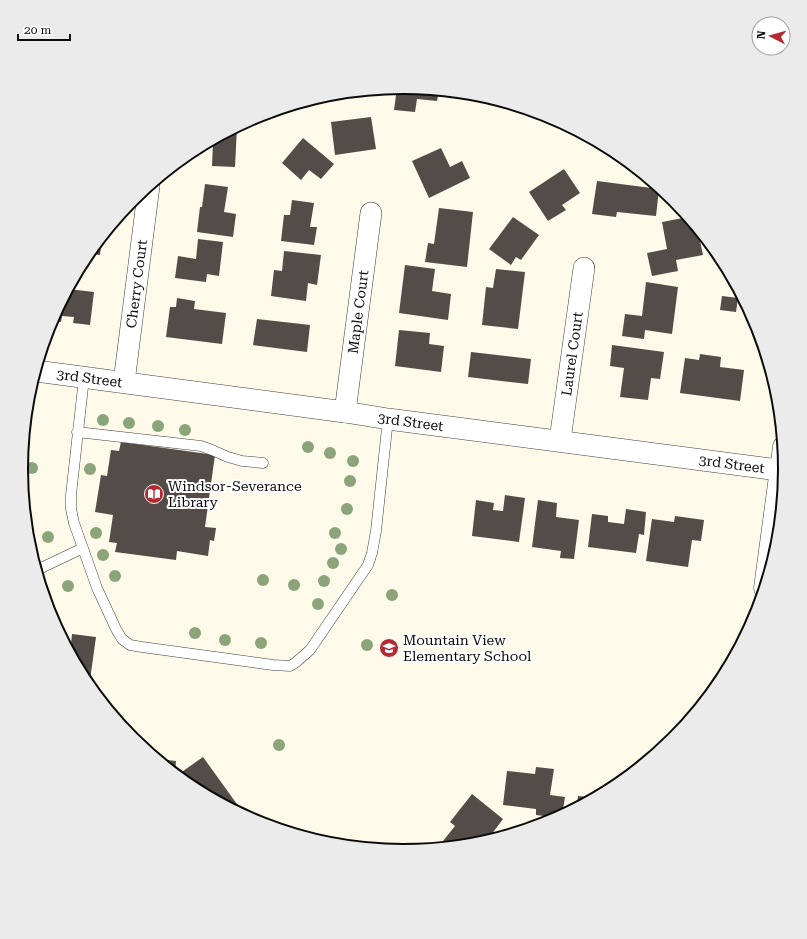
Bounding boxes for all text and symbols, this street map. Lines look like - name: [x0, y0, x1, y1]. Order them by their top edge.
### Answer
- scale bar: [18, 16, 70, 42]
- north arrow: [751, 16, 791, 56]
- text: 20 m: [24, 23, 51, 37]
- text: N: [755, 30, 769, 40]
- street label: Cherry Court: [123, 239, 150, 329]
- street label: Maple Court: [345, 269, 371, 355]
- street label: Laurel Court: [558, 311, 586, 397]
- street label: 3rd Street: [56, 366, 123, 390]
- street label: 3rd Street: [376, 409, 444, 434]
- street label: 3rd Street: [698, 452, 766, 476]
- place label: Windsor-Severance Library: [168, 478, 302, 510]
- library icon: Windsor-Severance Library: [143, 483, 165, 505]
- place label: Mountain View Elementary School: [403, 632, 532, 664]
- school or university icon: Mountain View Elementary School: [378, 637, 400, 659]

